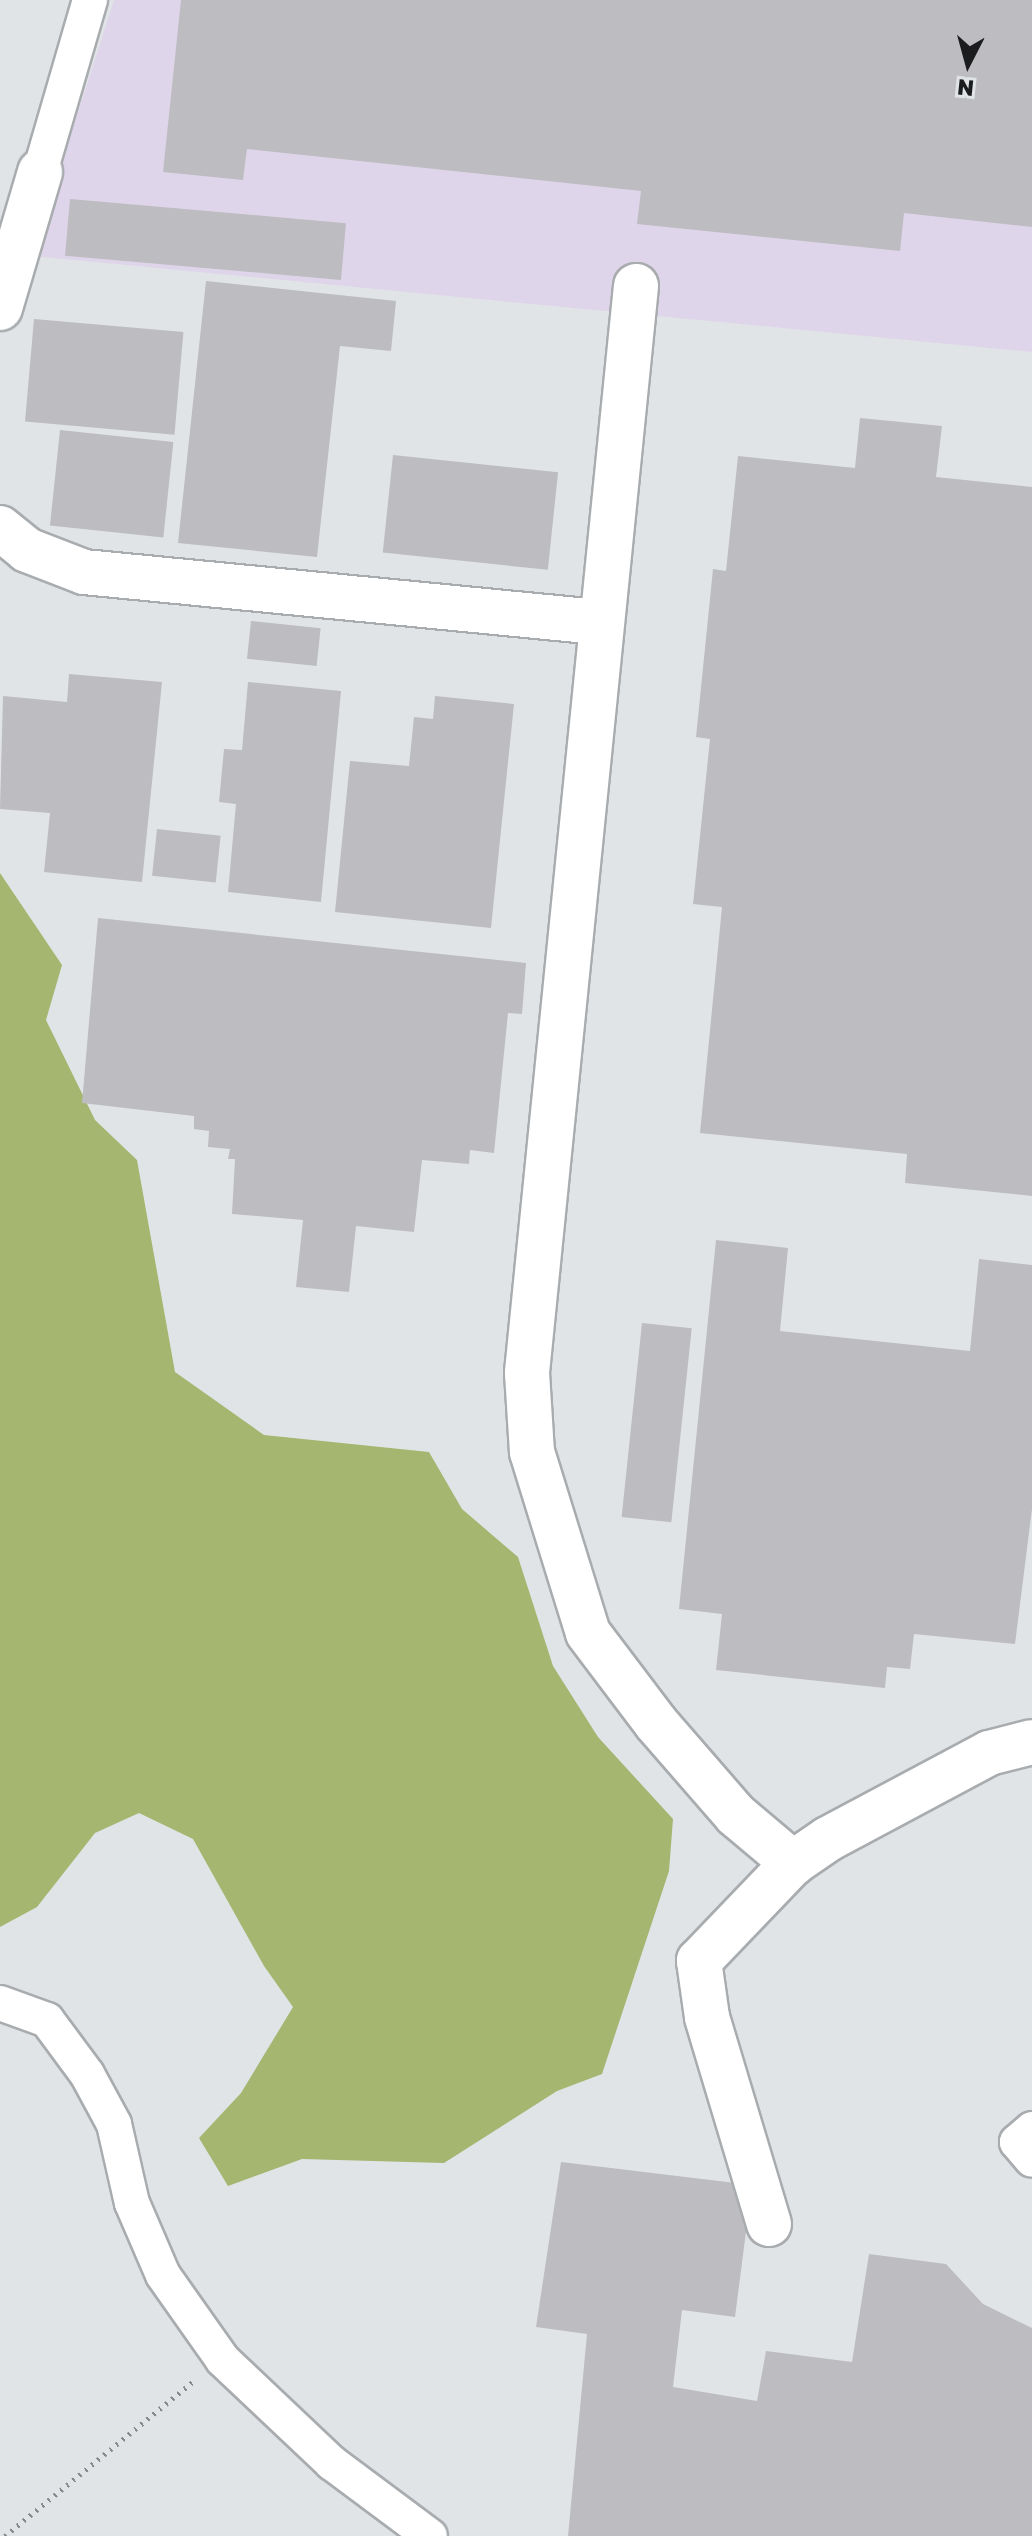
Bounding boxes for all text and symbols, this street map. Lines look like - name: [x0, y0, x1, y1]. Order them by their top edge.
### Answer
- north arrow: [928, 24, 1008, 104]
- text: N: [956, 74, 975, 103]

